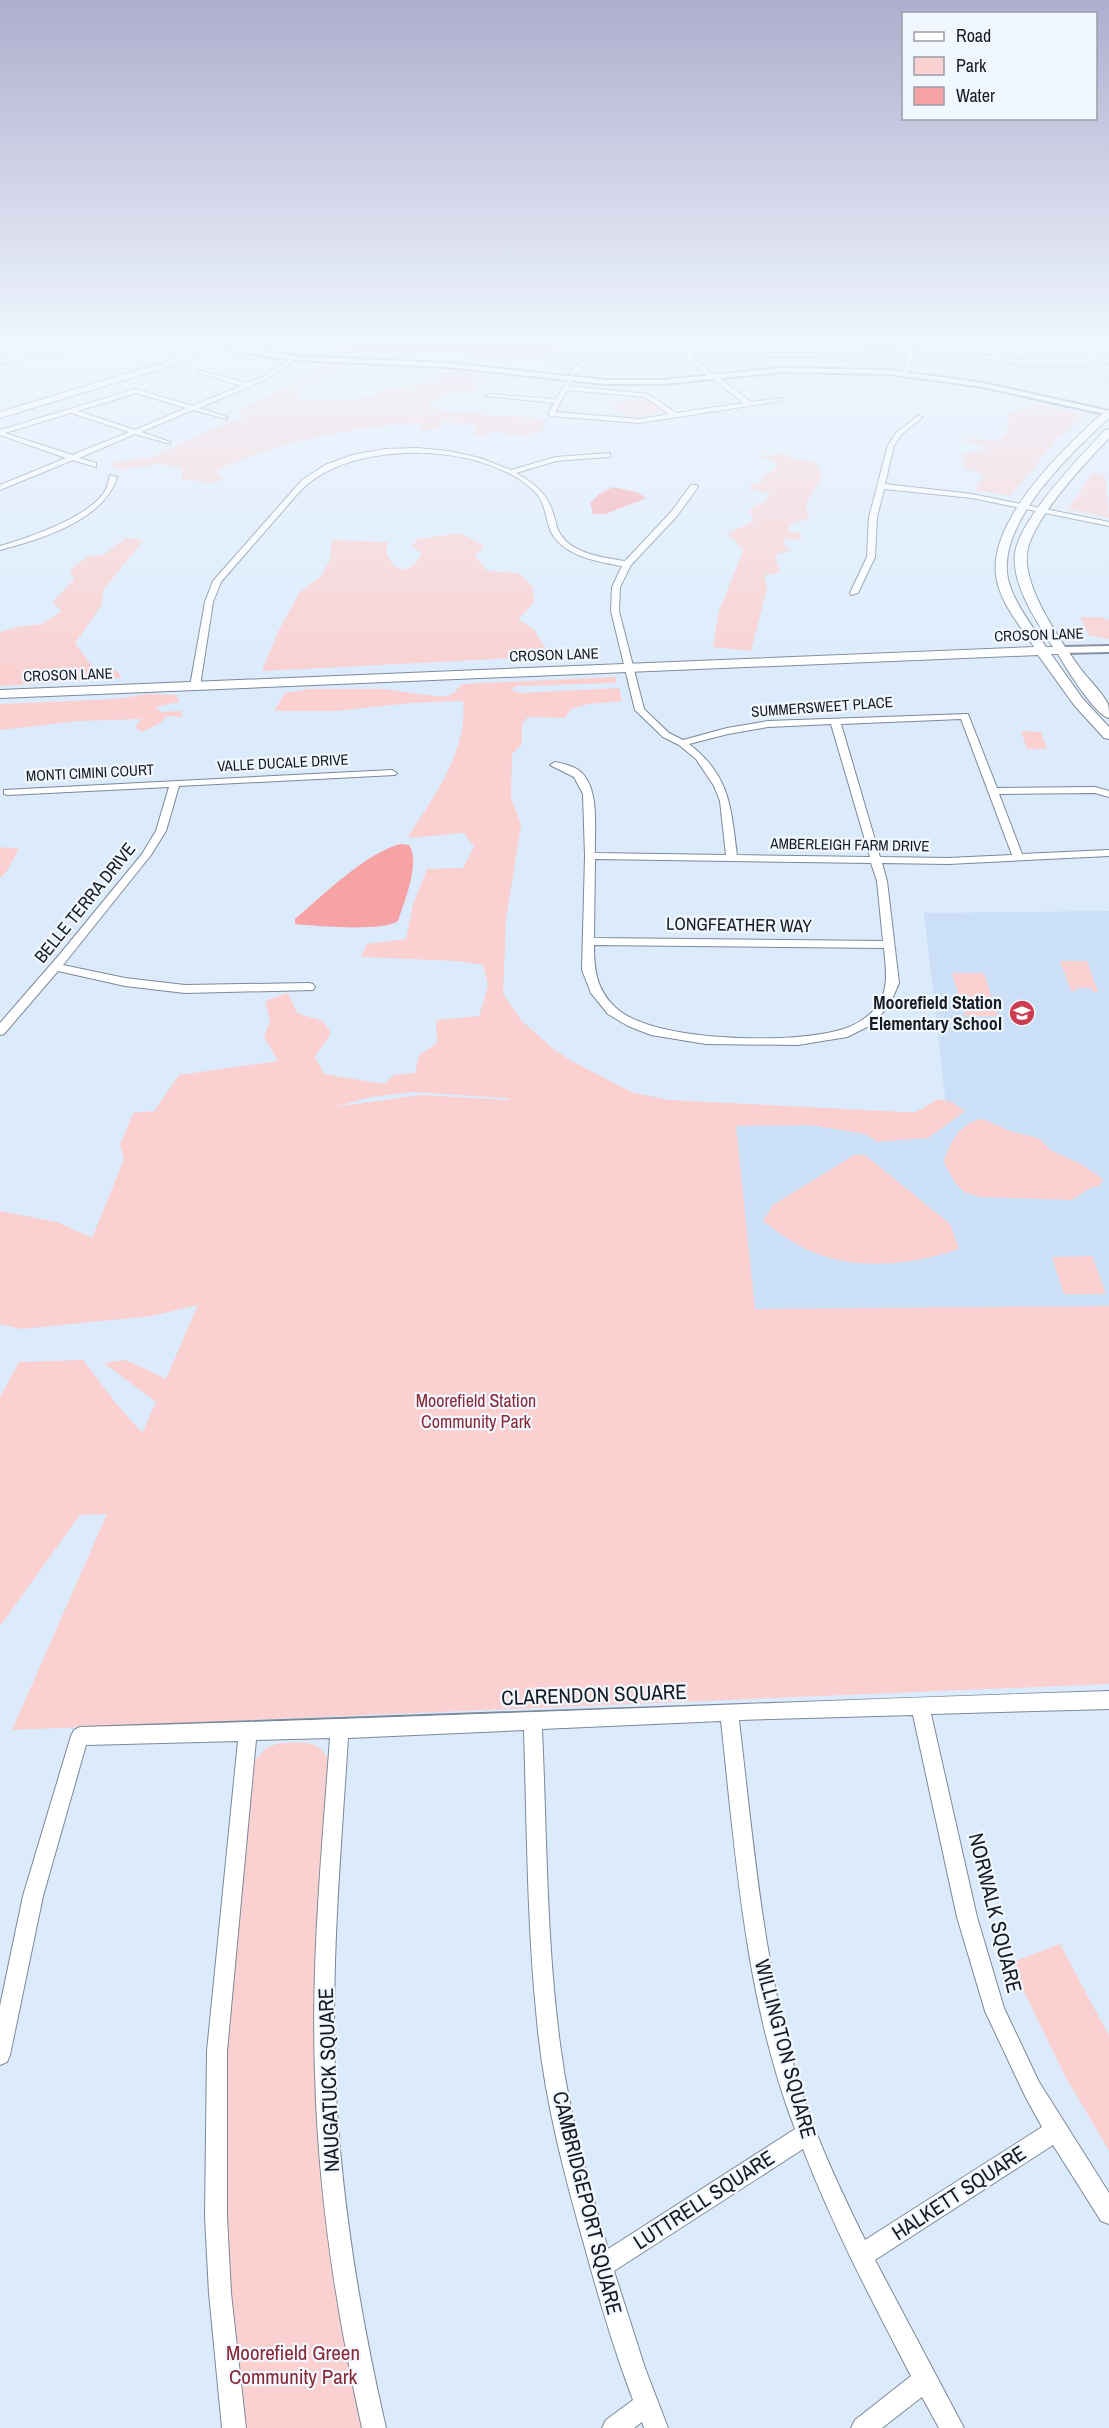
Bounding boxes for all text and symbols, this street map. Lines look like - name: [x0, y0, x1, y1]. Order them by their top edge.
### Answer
- legend: [902, 12, 1097, 120]
- text: Road: [956, 23, 991, 48]
- text: Park: [956, 53, 987, 78]
- text: Water: [956, 83, 995, 108]
- street label: CROSON LANE: [994, 622, 1084, 647]
- street label: CROSON LANE: [509, 642, 599, 667]
- street label: CROSON LANE: [23, 662, 113, 687]
- street label: SUMMERSWEET PLACE: [750, 691, 894, 722]
- street label: VALLE DUCALE DRIVE: [217, 749, 349, 776]
- street label: MONTI CIMINI COURT: [25, 759, 155, 786]
- street label: AMBERLEIGH FARM DRIVE: [769, 833, 930, 856]
- street label: BELLE TERRA DRIVE: [28, 837, 141, 968]
- street label: LONGFEATHER WAY: [666, 911, 812, 938]
- place label: Moorefield Station Elementary School: [869, 990, 1002, 1036]
- school or university icon: Moorefield Station Elementary School: [1007, 998, 1037, 1028]
- park label: Moorefield Station Community Park: [416, 1388, 536, 1434]
- street label: CLARENDON SQUARE: [501, 1677, 687, 1712]
- street label: NORWALK SQUARE: [962, 1830, 1029, 1996]
- street label: WILLINGTON SQUARE: [748, 1956, 823, 2142]
- street label: NAUGATUCK SQUARE: [311, 1987, 346, 2173]
- street label: CAMBRIDGEPORT SQUARE: [546, 2088, 629, 2318]
- street label: HALKETT SQUARE: [886, 2138, 1032, 2247]
- street label: LUTTRELL SQUARE: [627, 2143, 780, 2256]
- park label: Moorefield Green Community Park: [226, 2338, 360, 2391]

